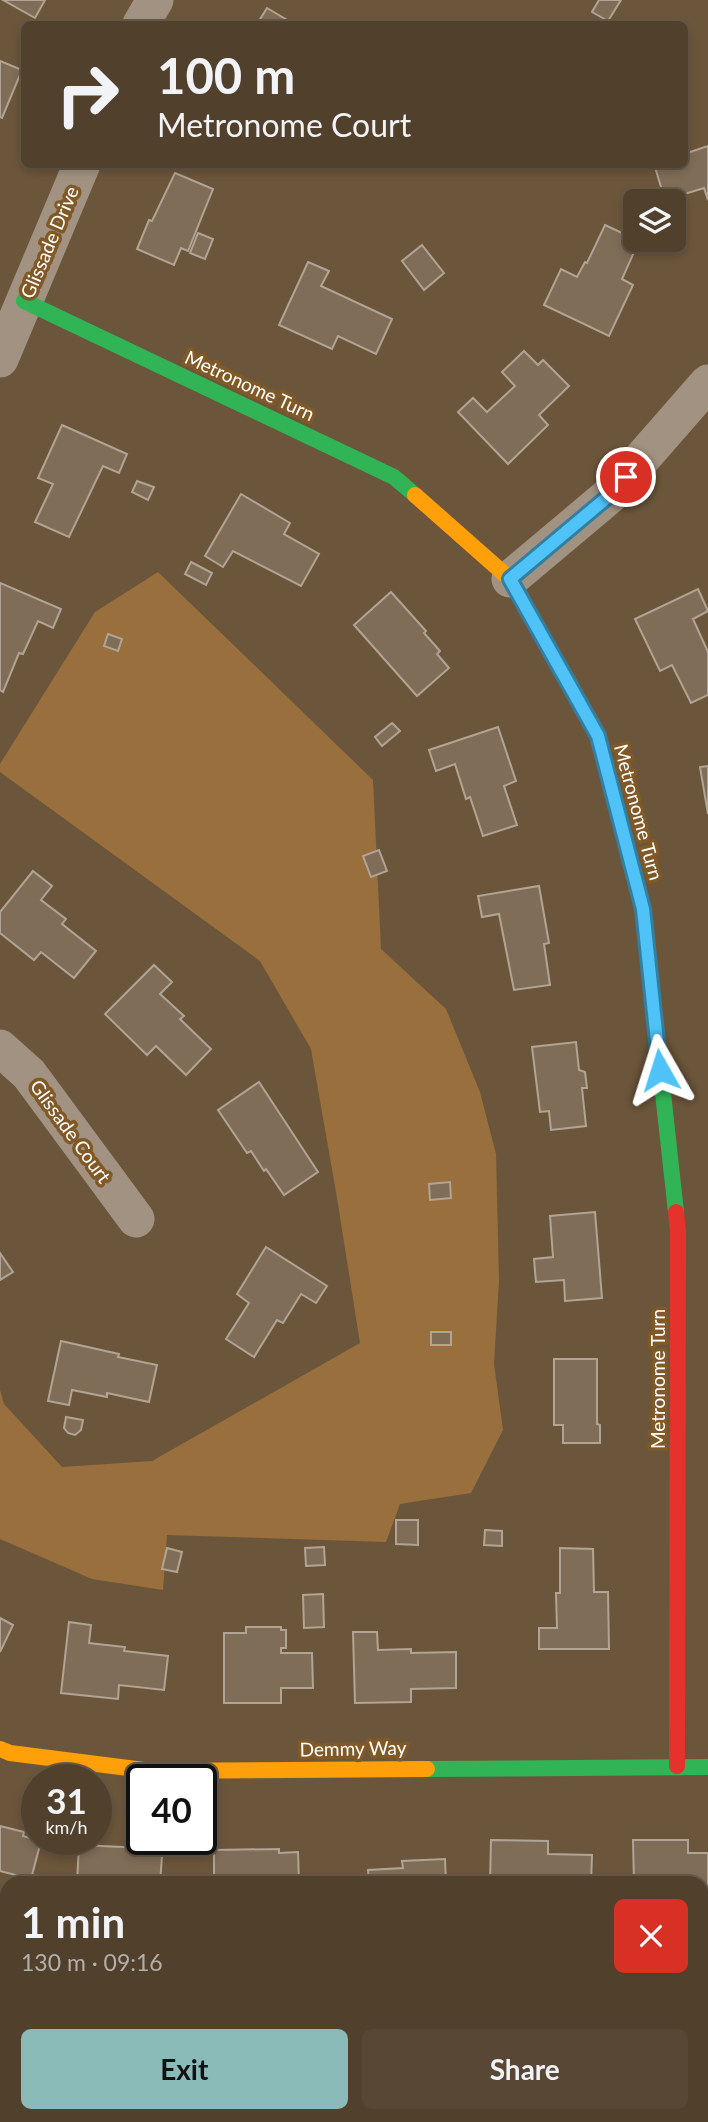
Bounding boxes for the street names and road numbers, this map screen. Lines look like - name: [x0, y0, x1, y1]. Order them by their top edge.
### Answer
- street label: Glissade Drive: [15, 182, 83, 302]
- street label: Metronome Turn: [182, 345, 318, 425]
- street label: Metronome Turn: [610, 741, 668, 883]
- street label: Glissade Court: [26, 1075, 116, 1187]
- street label: Metronome Turn: [646, 1309, 669, 1449]
- street label: Demmy Way: [299, 1736, 407, 1760]

